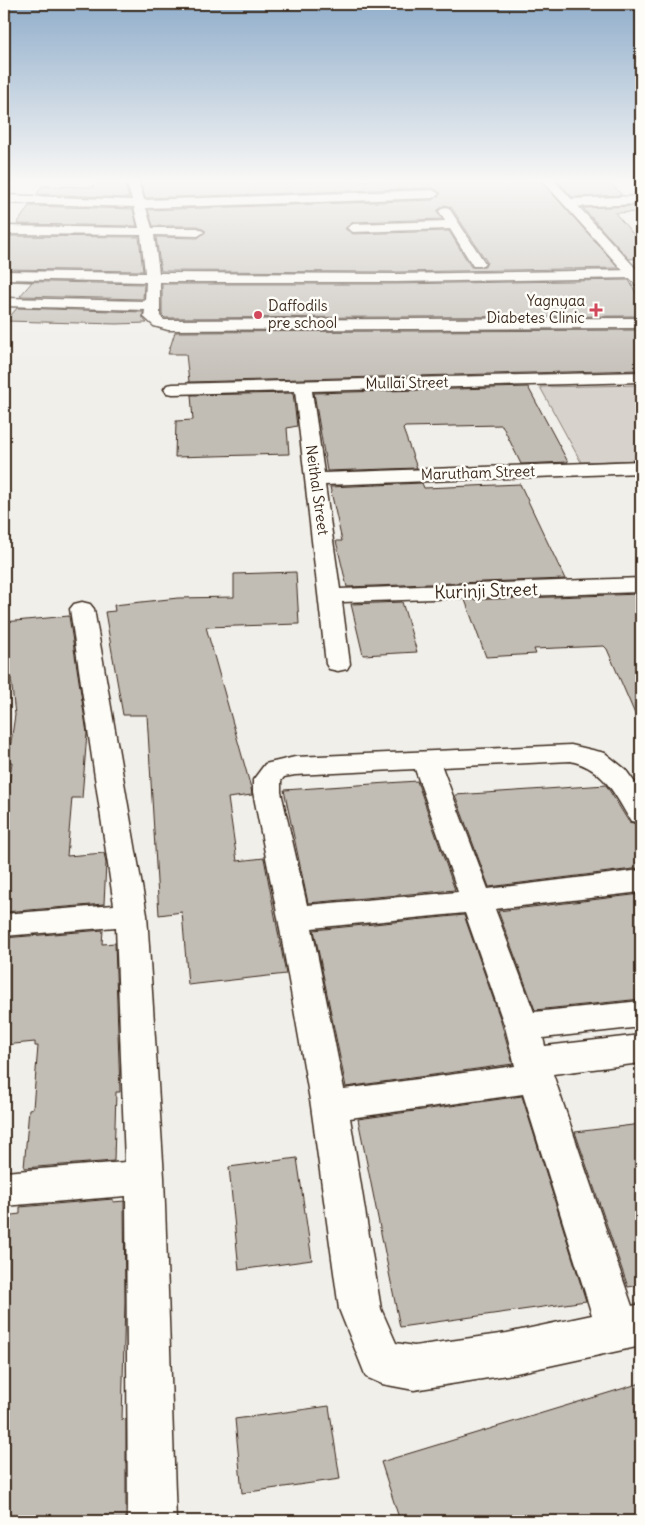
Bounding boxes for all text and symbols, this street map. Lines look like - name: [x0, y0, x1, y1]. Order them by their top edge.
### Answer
- place label: Yagnyaa Diabetes Clinic: [486, 291, 585, 327]
- place label: Daffodils pre school: [268, 296, 337, 332]
- marker: Yagnyaa Diabetes Clinic: [589, 303, 603, 317]
- marker: Daffodils pre school: [252, 309, 264, 321]
- street label: Mullai Street: [365, 372, 449, 393]
- street label: Neithal Street: [302, 444, 333, 536]
- street label: Marutham Street: [420, 461, 536, 484]
- street label: Kurinji Street: [434, 577, 538, 604]

